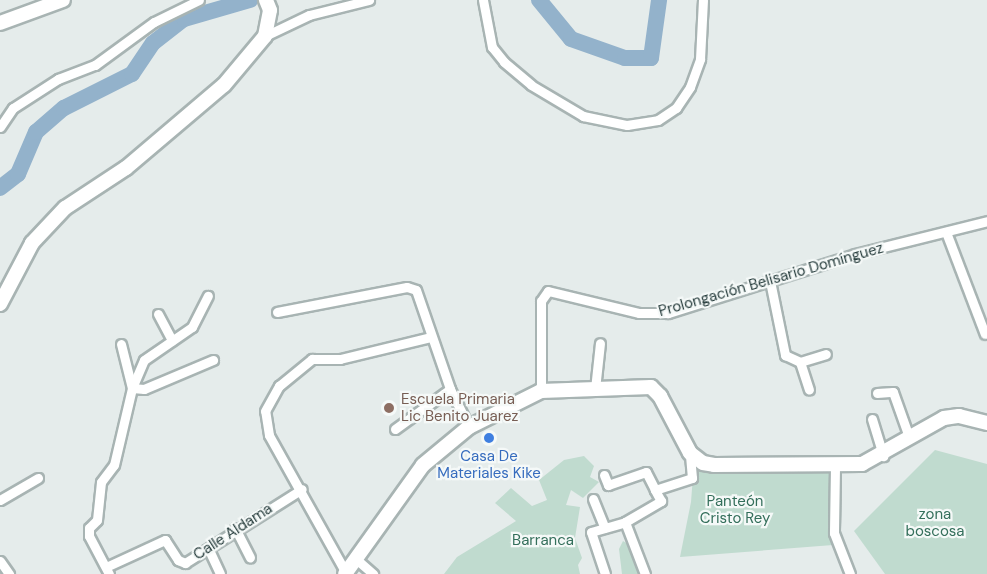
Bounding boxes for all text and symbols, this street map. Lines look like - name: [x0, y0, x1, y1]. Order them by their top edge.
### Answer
- street label: Prolongación Belisario Domínguez: [657, 239, 885, 321]
- place label: Escuela Primaria Lic Benito Juarez: [401, 390, 518, 425]
- marker: Escuela Primaria Lic Benito Juarez: [382, 401, 396, 415]
- marker: Casa De Materiales Kike: [482, 431, 496, 445]
- place label: Casa De Materiales Kike: [437, 447, 541, 482]
- park label: Panteón Cristo Rey: [700, 492, 770, 527]
- street label: Calle Aldama: [190, 500, 276, 564]
- park label: zona boscosa: [906, 505, 964, 540]
- park label: Barranca: [512, 532, 574, 550]

